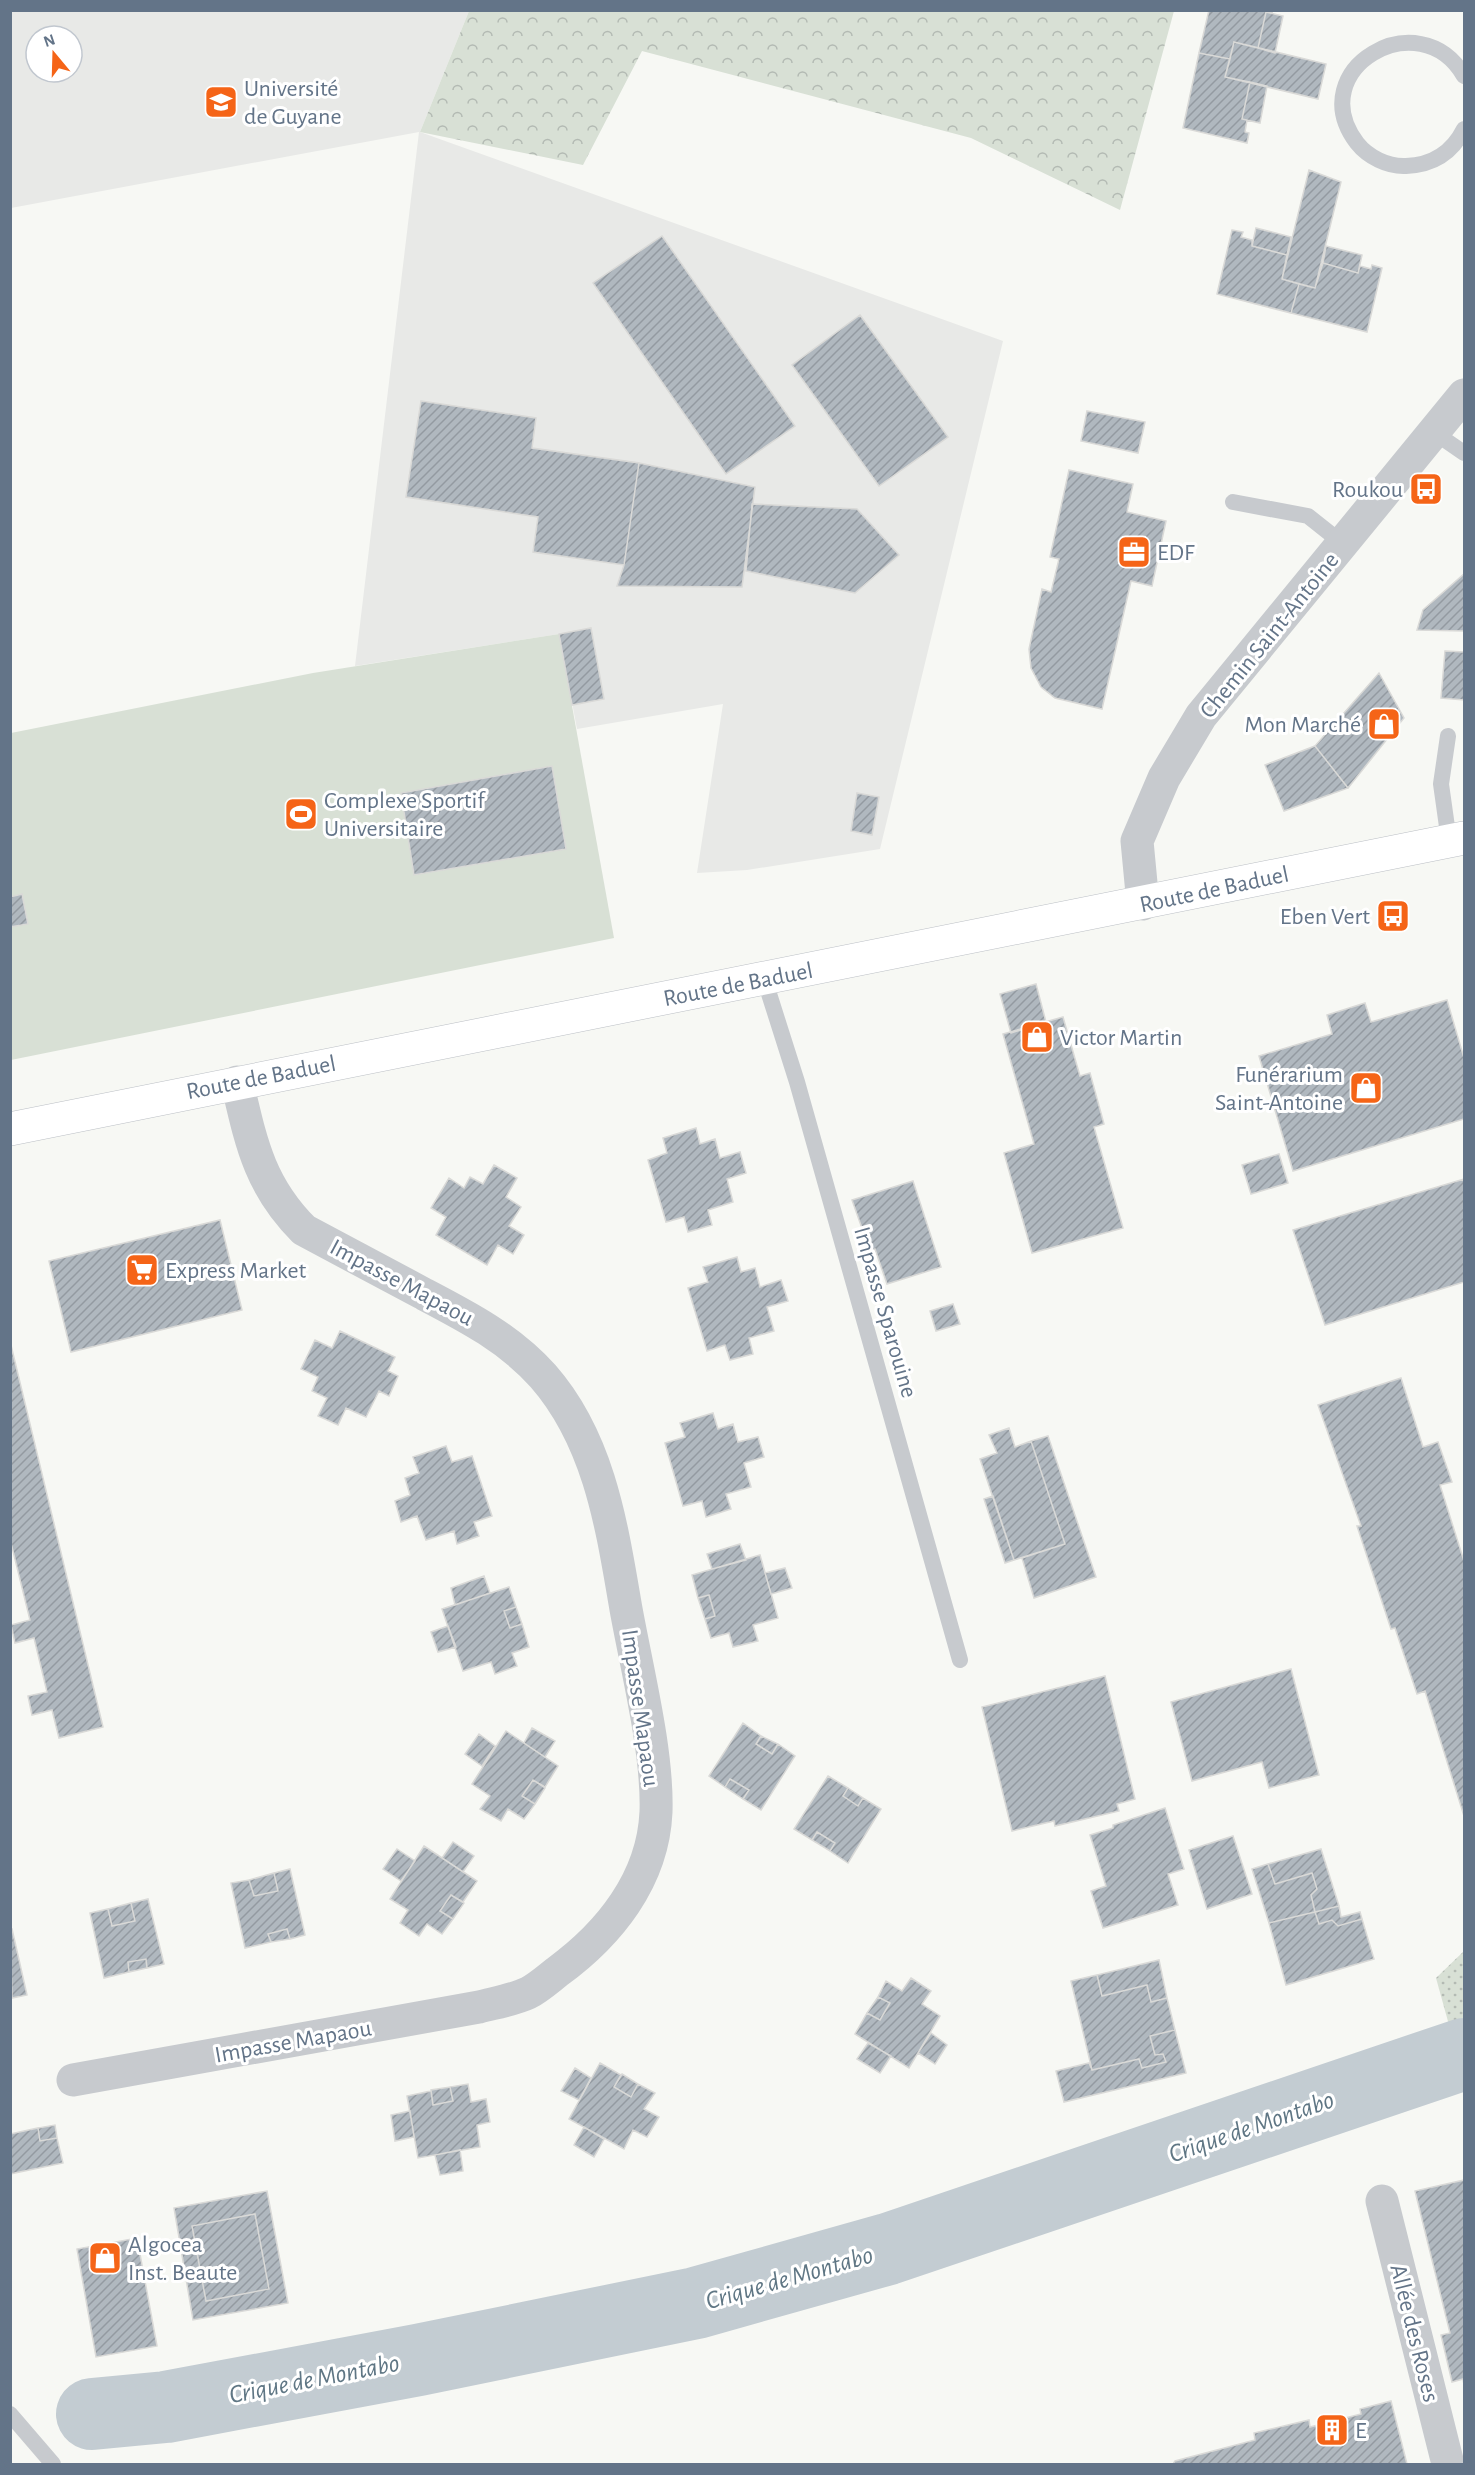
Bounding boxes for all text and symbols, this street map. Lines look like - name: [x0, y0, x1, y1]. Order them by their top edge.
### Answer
- north arrow: [24, 24, 84, 84]
- text: N: [42, 31, 57, 50]
- place label: Université de Guyane: [244, 77, 341, 129]
- school or university icon: Université de Guyane: [203, 84, 239, 120]
- bus stop icon: Roukou: [1408, 471, 1444, 507]
- place label: Roukou: [1332, 478, 1403, 502]
- office icon: EDF: [1116, 534, 1152, 570]
- place label: EDF: [1157, 541, 1195, 565]
- street label: Chemin Saint-Antoine: [1196, 548, 1344, 723]
- shop icon: Mon Marché: [1366, 706, 1402, 742]
- place label: Mon Marché: [1245, 713, 1361, 737]
- place label: Complexe Sportif Universitaire: [324, 789, 486, 841]
- sports icon: Complexe Sportif Universitaire: [283, 796, 319, 832]
- street label: Route de Baduel: [1137, 862, 1291, 918]
- bus stop icon: Eben Vert: [1375, 898, 1411, 934]
- place label: Eben Vert: [1280, 905, 1370, 929]
- street label: Route de Baduel: [661, 959, 815, 1011]
- shop icon: Victor Martin: [1019, 1019, 1055, 1055]
- place label: Victor Martin: [1060, 1026, 1182, 1050]
- street label: Route de Baduel: [184, 1052, 338, 1104]
- place label: Funérarium Saint-Antoine: [1215, 1063, 1343, 1115]
- shop icon: Funérarium Saint-Antoine: [1348, 1070, 1384, 1106]
- street label: Impasse Sparouine: [849, 1224, 921, 1401]
- street label: Impasse Mapaou: [326, 1235, 477, 1331]
- supermarket icon: Express Market: [124, 1252, 160, 1288]
- place label: Express Market: [165, 1259, 306, 1283]
- street label: Impasse Mapaou: [617, 1628, 663, 1788]
- street label: Impasse Mapaou: [213, 2016, 373, 2068]
- water label: Crique de Montabo: [1165, 2087, 1337, 2167]
- place label: Algocea Inst. Beaute: [128, 2233, 237, 2285]
- shop icon: Algocea Inst. Beaute: [87, 2240, 123, 2276]
- water label: Crique de Montabo: [703, 2242, 876, 2314]
- street label: Allée des Roses: [1385, 2262, 1443, 2405]
- water label: Crique de Montabo: [227, 2350, 401, 2408]
- building icon: E: [1314, 2412, 1350, 2448]
- place label: E: [1355, 2419, 1367, 2443]

